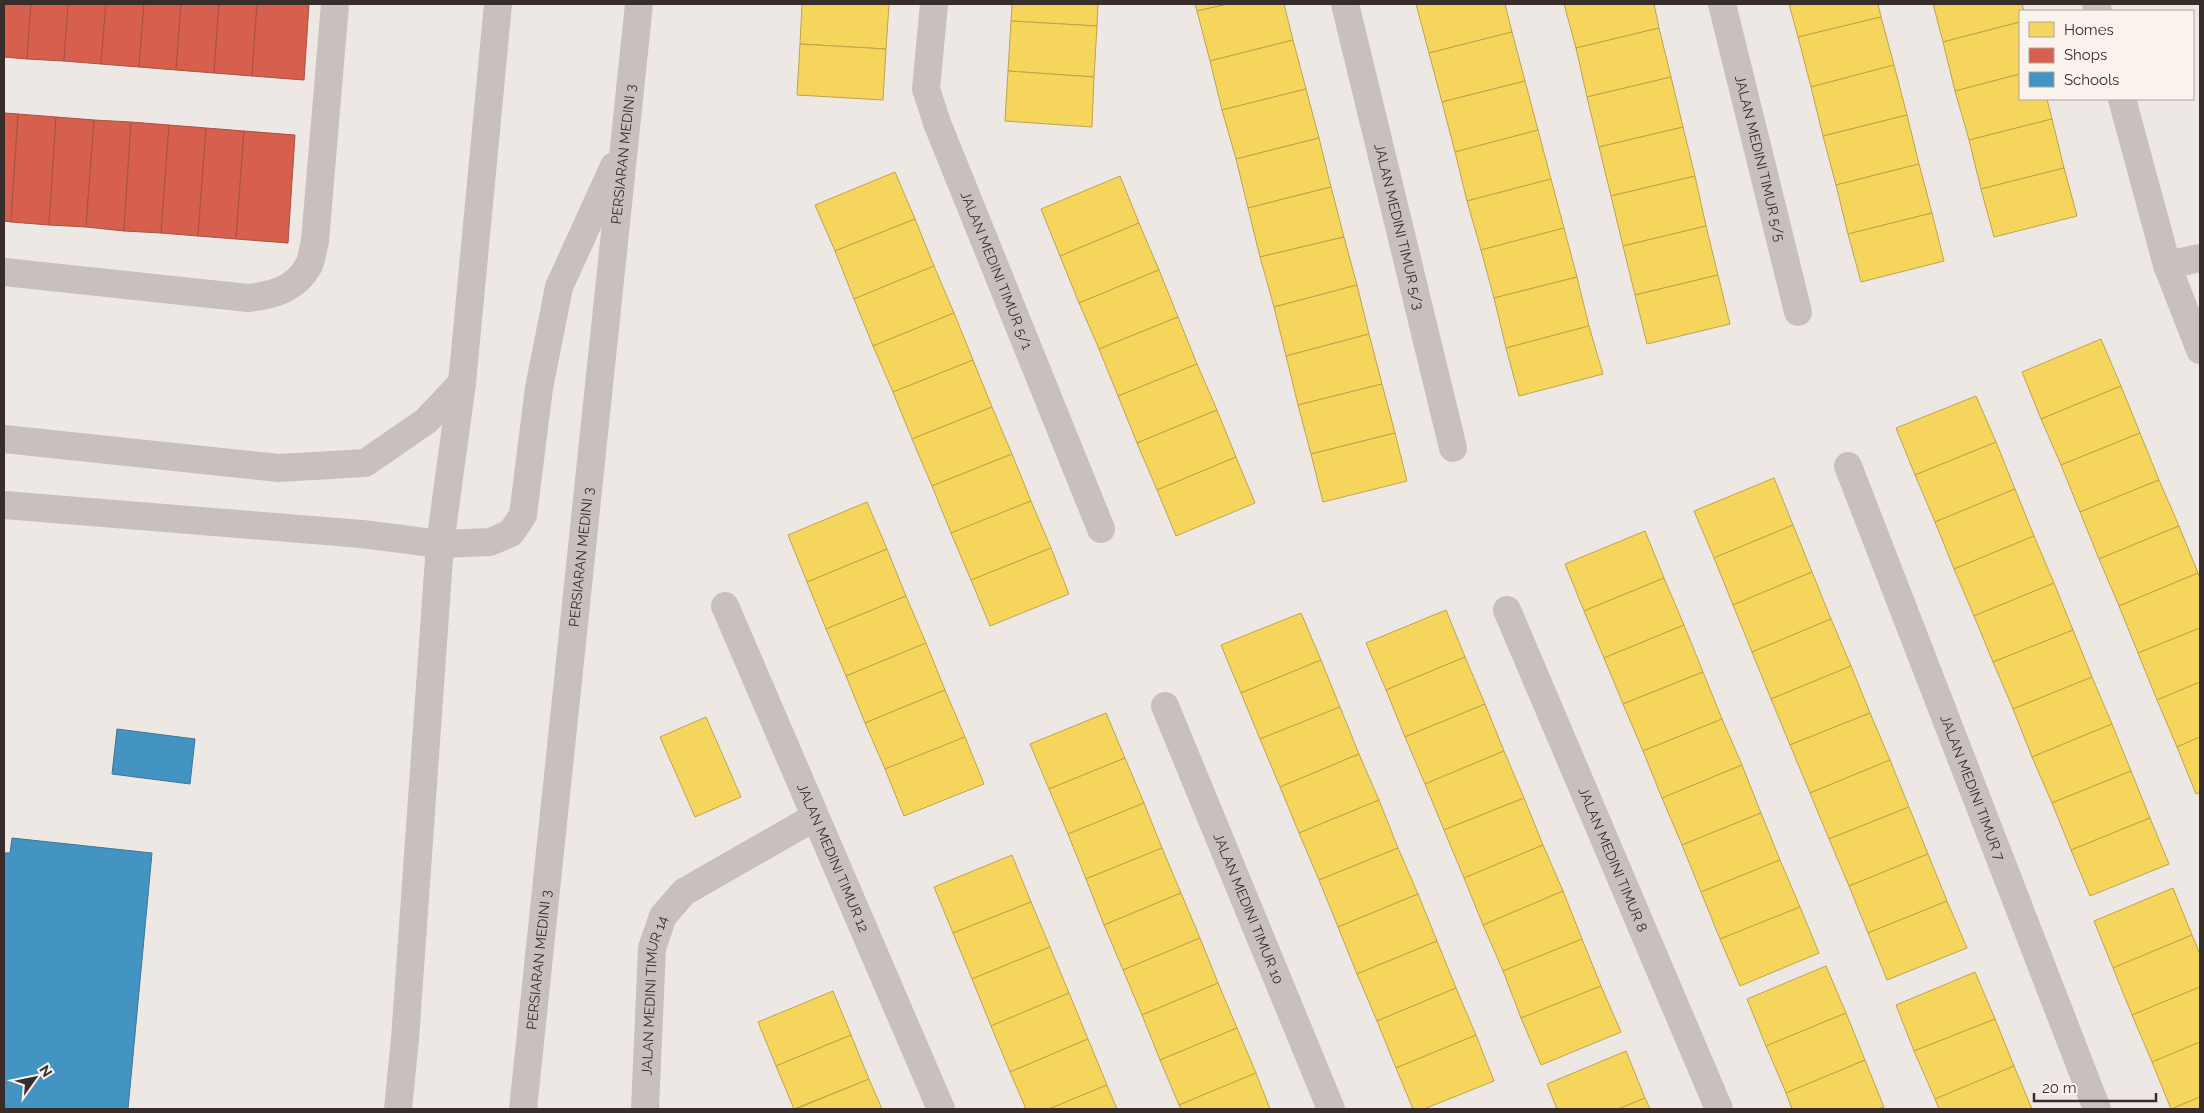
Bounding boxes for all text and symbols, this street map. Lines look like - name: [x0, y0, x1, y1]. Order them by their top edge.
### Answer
- legend: [2019, 10, 2194, 100]
- text: Homes: [2064, 21, 2114, 39]
- text: Shops: [2064, 46, 2107, 64]
- text: Schools: [2064, 71, 2119, 89]
- street label: JALAN MEDINI TIMUR 5/5: [1732, 74, 1788, 243]
- street label: PERSIARAN MEDINI 3: [608, 84, 639, 225]
- street label: JALAN MEDINI TIMUR 5/3: [1371, 142, 1427, 311]
- street label: JALAN MEDINI TIMUR 5/1: [957, 189, 1036, 352]
- street label: PERSIARAN MEDINI 3: [566, 486, 596, 628]
- street label: JALAN MEDINI TIMUR 7: [1937, 713, 2008, 863]
- street label: JALAN MEDINI TIMUR 12: [794, 781, 872, 935]
- street label: JALAN MEDINI TIMUR 8: [1575, 785, 1651, 934]
- street label: JALAN MEDINI TIMUR 10: [1210, 831, 1287, 986]
- street label: PERSIARAN MEDINI 3: [523, 889, 554, 1031]
- street label: JALAN MEDINI TIMUR 14: [638, 914, 671, 1076]
- north arrow: [10, 1053, 60, 1103]
- text: N: [36, 1062, 56, 1080]
- scale bar: [2034, 1070, 2156, 1102]
- text: 20 m: [2042, 1079, 2077, 1097]

